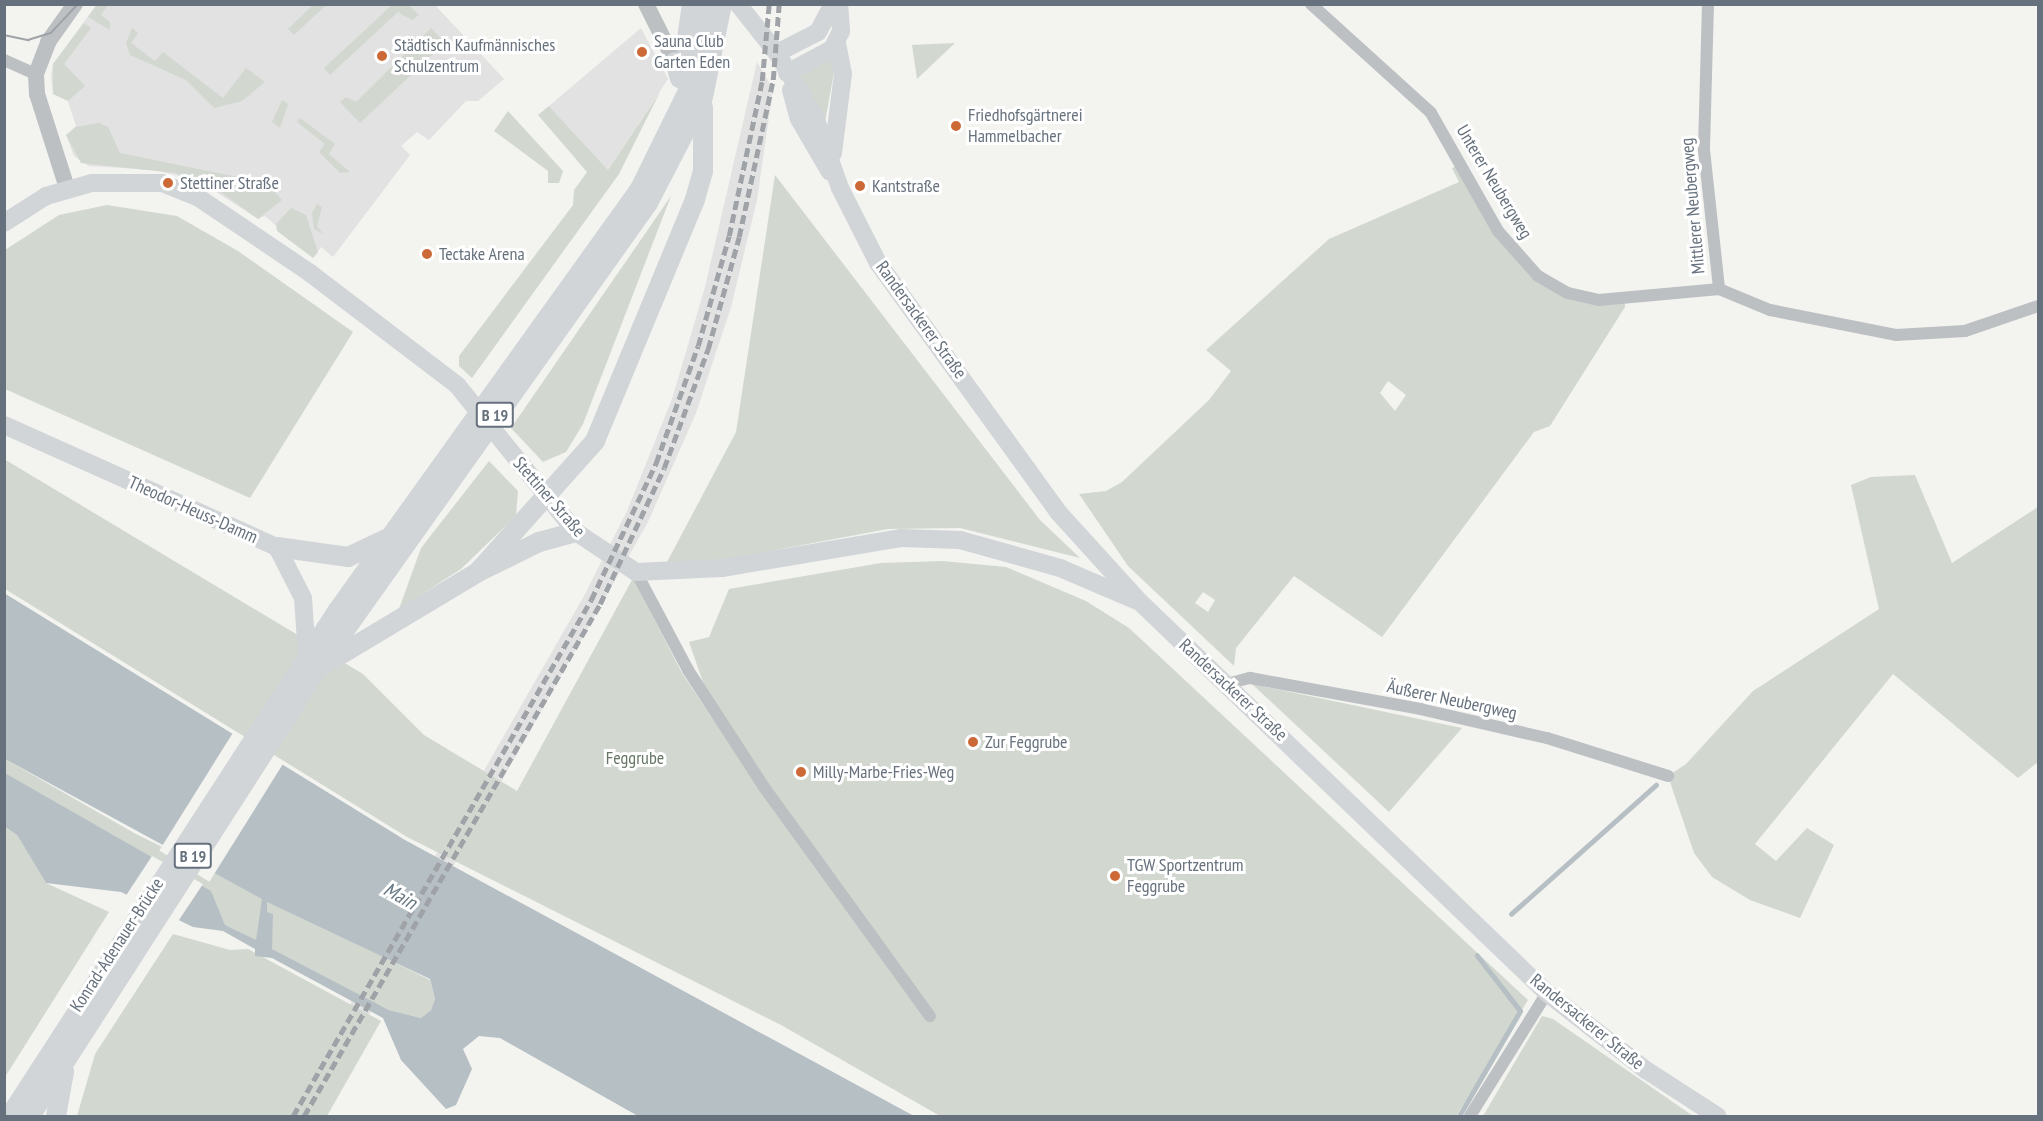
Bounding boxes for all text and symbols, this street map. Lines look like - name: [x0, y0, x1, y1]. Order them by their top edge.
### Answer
- place label: Sauna Club Garten Eden: [654, 31, 730, 74]
- place label: Städtisch Kaufmännisches Schulzentrum: [394, 35, 555, 78]
- marker: Sauna Club Garten Eden: [635, 45, 649, 59]
- marker: Städtisch Kaufmännisches Schulzentrum: [375, 49, 389, 63]
- place label: Friedhofsgärtnerei Hammelbacher: [968, 105, 1083, 148]
- marker: Friedhofsgärtnerei Hammelbacher: [949, 119, 963, 133]
- street label: Unterer Neubergweg: [1452, 121, 1536, 243]
- street label: Mittlerer Neubergweg: [1676, 137, 1710, 275]
- place label: Stettiner Straße: [180, 172, 279, 194]
- place label: Kantstraße: [872, 175, 940, 197]
- marker: Stettiner Straße: [161, 176, 175, 190]
- marker: Kantstraße: [853, 179, 867, 193]
- place label: Tectake Arena: [439, 243, 525, 265]
- marker: Tectake Arena: [420, 247, 434, 261]
- street label: Randersackerer Straße: [871, 257, 971, 383]
- road number: B 19: [476, 402, 514, 428]
- street label: Stettiner Straße: [508, 453, 590, 541]
- street label: Theodor-Heuss-Damm: [125, 472, 261, 548]
- street label: Randersackerer Straße: [1174, 634, 1292, 746]
- street label: Äußerer Neubergweg: [1385, 676, 1519, 724]
- place label: Zur Feggrube: [985, 731, 1067, 753]
- marker: Zur Feggrube: [966, 735, 980, 749]
- park label: Feggrube: [606, 747, 664, 769]
- place label: Milly-Marbe-Fries-Weg: [813, 761, 954, 783]
- marker: Milly-Marbe-Fries-Weg: [794, 765, 808, 779]
- road number: B 19: [174, 843, 212, 869]
- place label: TGW Sportzentrum Feggrube: [1127, 855, 1244, 898]
- marker: TGW Sportzentrum Feggrube: [1108, 869, 1122, 883]
- street label: Konrad-Adenauer-Brücke: [66, 874, 168, 1016]
- water label: Main: [379, 877, 421, 915]
- street label: Randersackerer Straße: [1526, 970, 1648, 1074]

